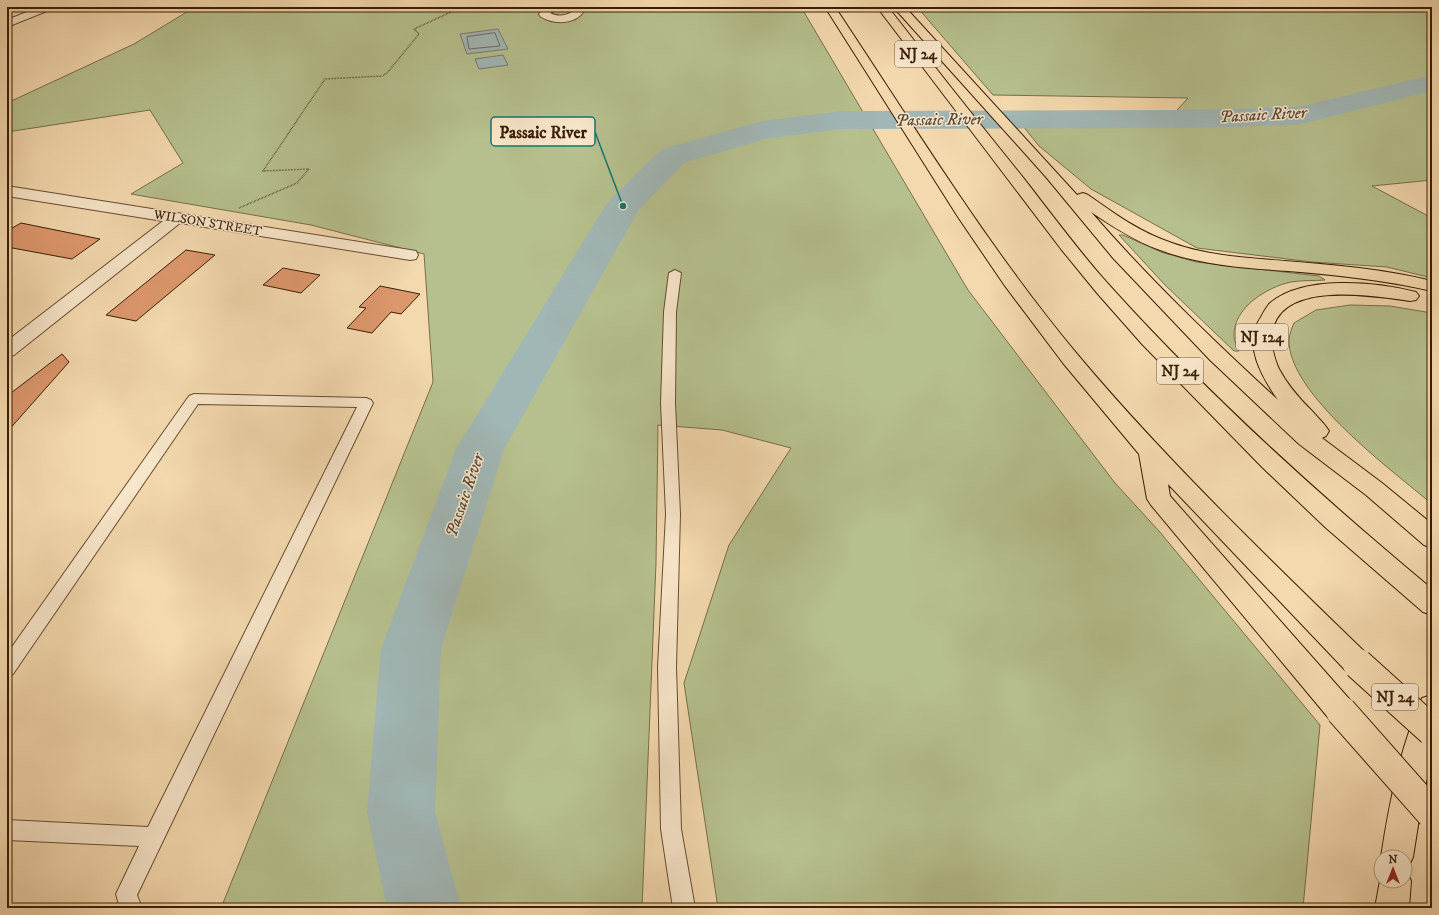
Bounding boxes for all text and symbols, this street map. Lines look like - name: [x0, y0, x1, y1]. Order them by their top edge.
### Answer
- road number: NJ 24: [895, 41, 941, 67]
- water label: Passaic River: [1219, 102, 1309, 128]
- water label: Passaic River: [895, 108, 985, 132]
- callout: Passaic River: [491, 117, 595, 146]
- text: Passaic River: [499, 122, 587, 144]
- street label: WILSON STREET: [152, 206, 263, 239]
- road number: NJ 124: [1236, 324, 1288, 350]
- road number: NJ 24: [1157, 358, 1203, 384]
- water label: Passaic River: [440, 449, 490, 540]
- road number: NJ 24: [1372, 684, 1418, 710]
- north arrow: [1373, 849, 1413, 889]
- text: N: [1388, 853, 1398, 867]

